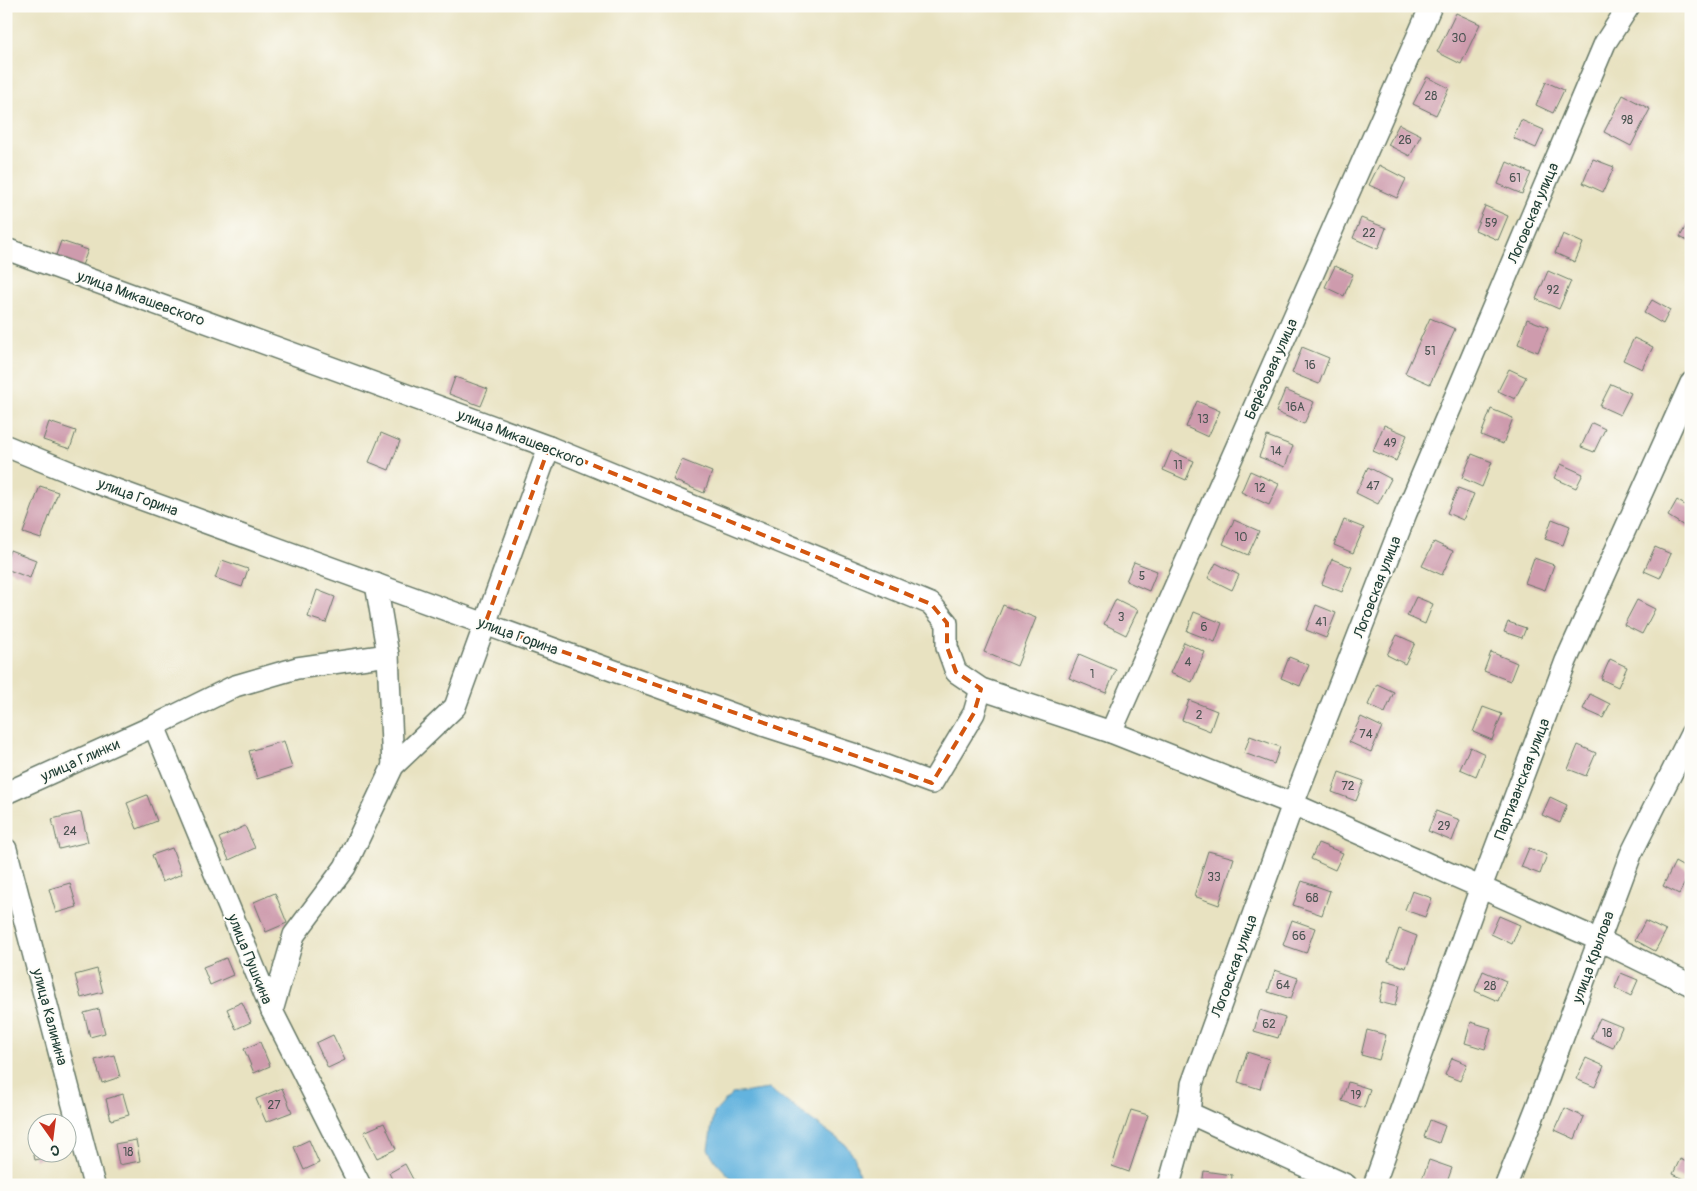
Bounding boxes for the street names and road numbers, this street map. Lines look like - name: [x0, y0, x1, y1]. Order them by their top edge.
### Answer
- street label: Логовская улица: [1503, 160, 1563, 267]
- street label: улица Микашевского: [73, 266, 207, 330]
- street label: Берёзовая улица: [1241, 316, 1302, 423]
- street label: улица Микашевского: [454, 405, 587, 471]
- street label: улица Горина: [94, 474, 181, 521]
- street label: Логовская улица: [1349, 534, 1406, 642]
- street label: улица Горина: [474, 613, 561, 660]
- street label: Партизанская улица: [1490, 716, 1554, 843]
- street label: улица Глинки: [37, 735, 123, 787]
- street label: улица Крылова: [1568, 909, 1619, 1007]
- street label: улица Пушкина: [222, 910, 276, 1007]
- street label: Логовская улица: [1207, 912, 1262, 1021]
- street label: улица Калинина: [27, 966, 72, 1068]

